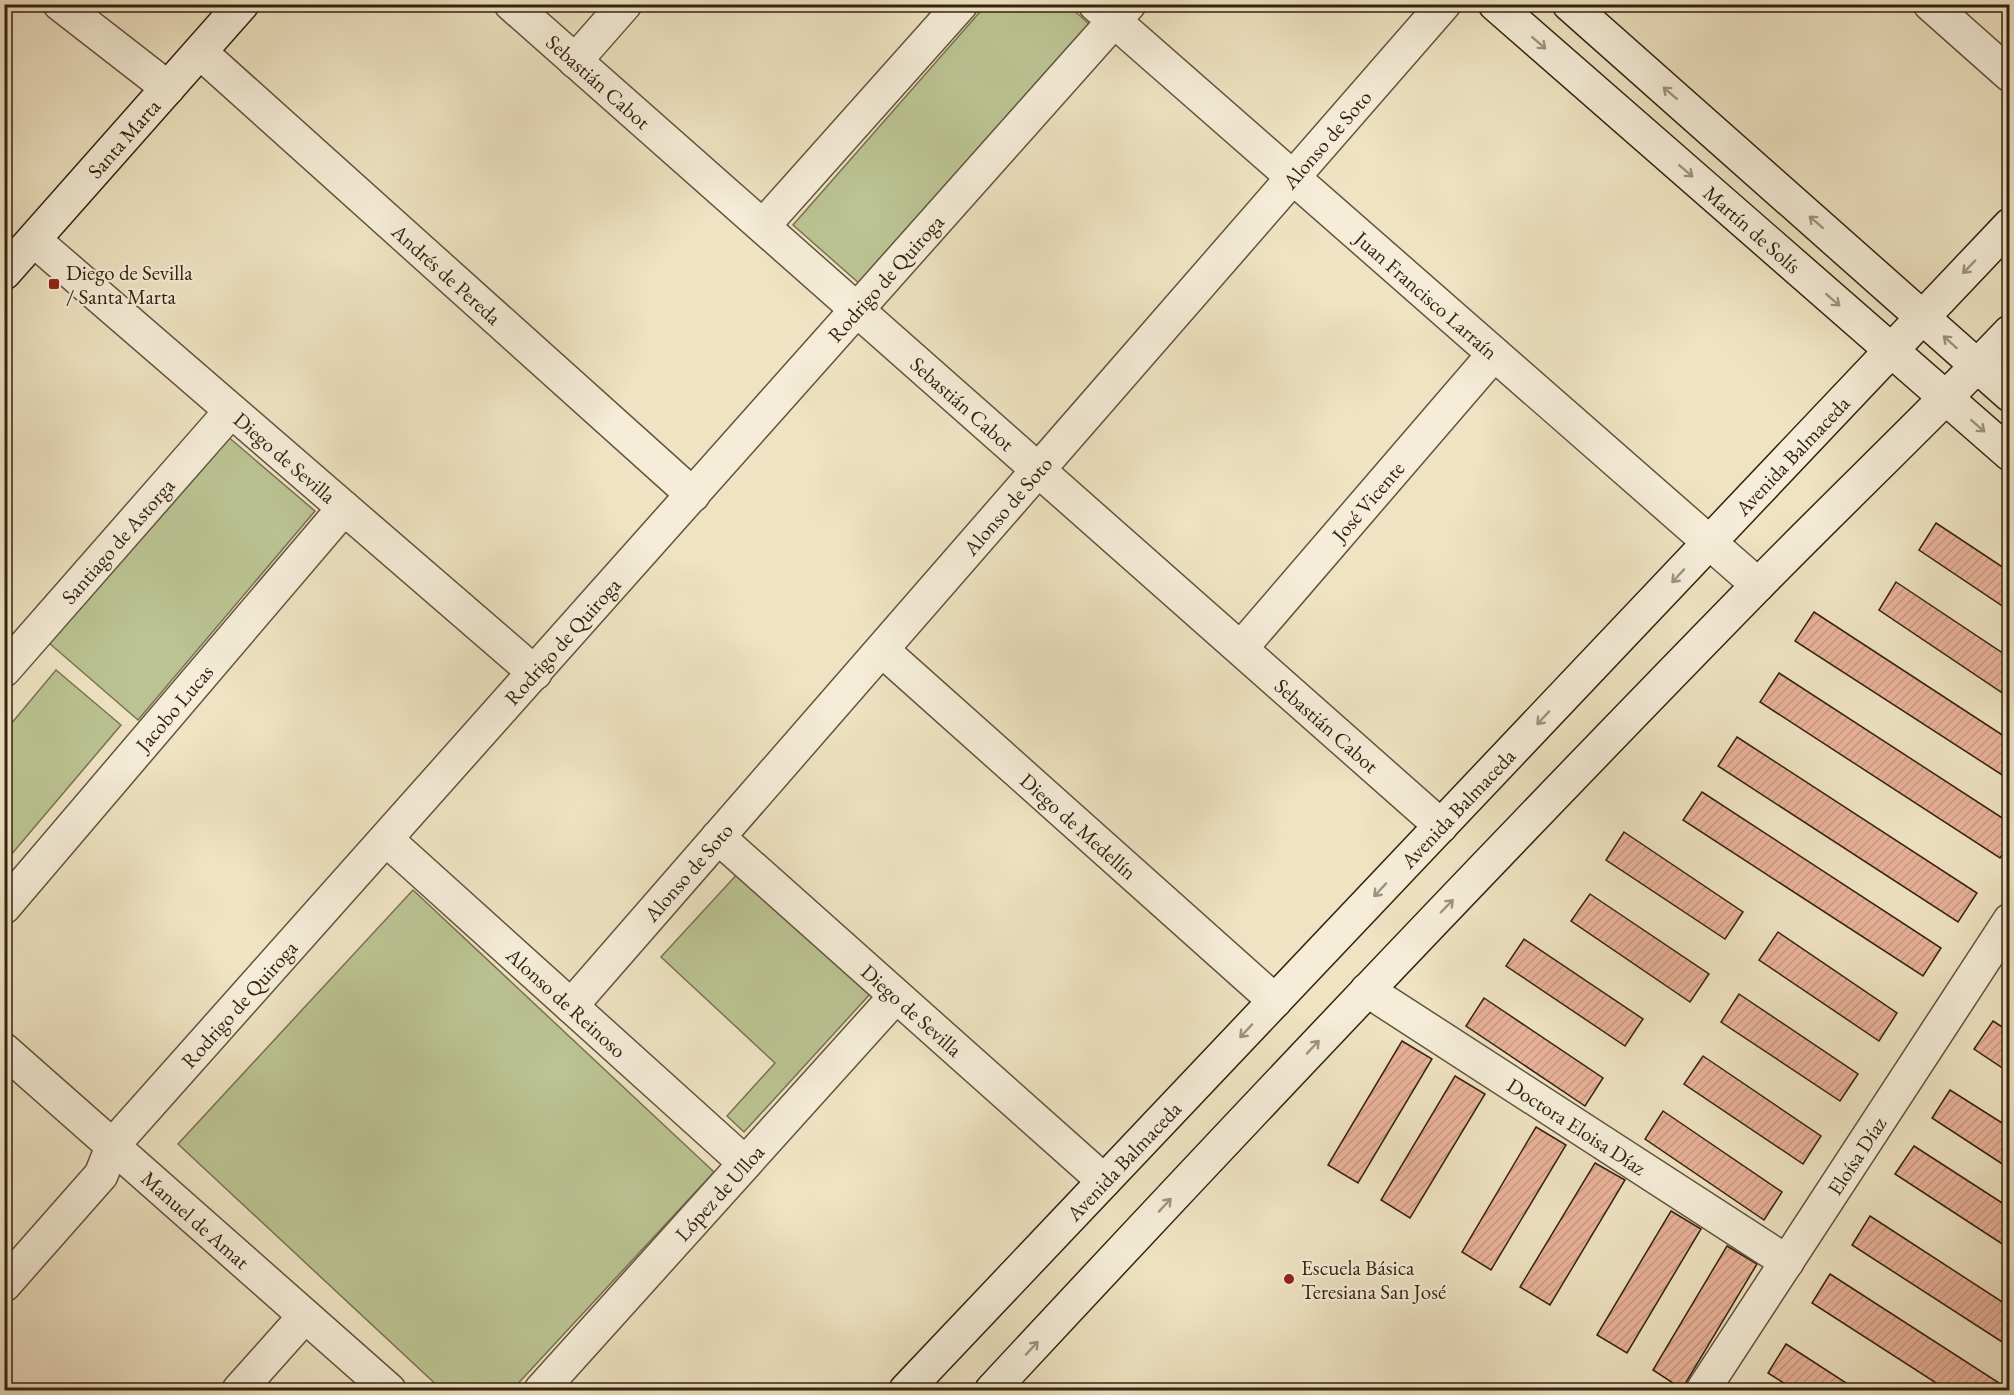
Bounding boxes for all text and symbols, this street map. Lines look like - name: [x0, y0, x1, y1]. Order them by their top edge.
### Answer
- street label: Sebastián Cabot: [541, 28, 657, 135]
- one-way arrow: [1531, 36, 1546, 50]
- street label: Alonso de Soto: [1275, 84, 1377, 195]
- one-way arrow: [1663, 86, 1678, 100]
- street label: Santa Marta: [81, 92, 166, 184]
- one-way arrow: [1678, 164, 1693, 178]
- street label: Martín de Solís: [1698, 179, 1807, 279]
- street label: Rodrigo de Quiroga: [821, 208, 950, 347]
- one-way arrow: [1809, 215, 1824, 229]
- street label: Andrés de Pereda: [386, 217, 508, 331]
- street label: Juan Francisco Larraín: [1348, 223, 1504, 365]
- place label: Diego de Sevilla / Santa Marta: [66, 259, 193, 310]
- one-way arrow: [1962, 259, 1976, 274]
- marker: Diego de Sevilla / Santa Marta: [47, 277, 61, 291]
- one-way arrow: [1825, 293, 1840, 307]
- one-way arrow: [1942, 334, 1957, 349]
- street label: Sebastián Cabot: [905, 350, 1021, 457]
- street label: Avenida Balmaceda: [1728, 389, 1856, 521]
- street label: Diego de Sevilla: [228, 405, 342, 509]
- one-way arrow: [1970, 419, 1985, 433]
- street label: Alonso de Soto: [956, 450, 1058, 561]
- street label: José Vicente: [1324, 455, 1410, 548]
- street label: Santiago de Astorga: [55, 471, 180, 609]
- one-way arrow: [1670, 569, 1685, 584]
- street label: Rodrigo de Quiroga: [498, 571, 626, 710]
- street label: Jacobo Lucas: [128, 658, 219, 758]
- street label: Sebastián Cabot: [1269, 672, 1385, 779]
- one-way arrow: [1536, 710, 1551, 725]
- street label: Avenida Balmaceda: [1394, 742, 1521, 874]
- street label: Diego de Medellín: [1015, 767, 1143, 885]
- street label: Alonso de Soto: [637, 817, 738, 928]
- one-way arrow: [1373, 882, 1388, 897]
- one-way arrow: [1440, 899, 1455, 914]
- street label: Rodrigo de Quiroga: [175, 934, 303, 1073]
- street label: Alonso de Reinoso: [500, 940, 632, 1063]
- street label: Diego de Sevilla: [856, 958, 969, 1063]
- one-way arrow: [1239, 1024, 1253, 1039]
- one-way arrow: [1306, 1040, 1320, 1055]
- street label: Doctora Eloisa Díaz: [1502, 1071, 1651, 1181]
- street label: Avenida Balmaceda: [1060, 1095, 1187, 1227]
- street label: Eloísa Díaz: [1821, 1111, 1892, 1200]
- street label: López de Ulloa: [669, 1138, 770, 1246]
- street label: Manuel de Amat: [136, 1165, 256, 1275]
- one-way arrow: [1158, 1198, 1173, 1213]
- place label: Escuela Básica Teresiana San José: [1301, 1254, 1446, 1305]
- marker: Escuela Básica Teresiana San José: [1282, 1272, 1296, 1286]
- one-way arrow: [1025, 1340, 1039, 1355]

